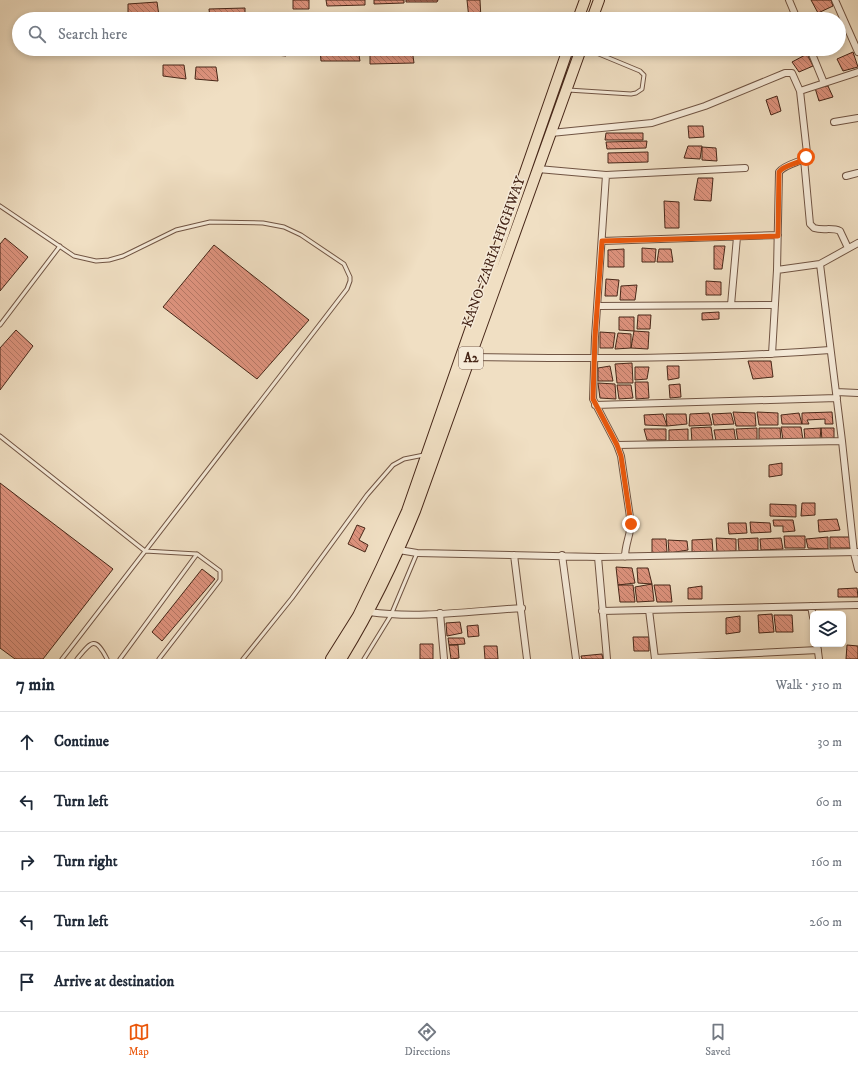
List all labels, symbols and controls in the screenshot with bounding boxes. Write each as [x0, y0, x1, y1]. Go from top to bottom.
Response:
search box [12, 12, 846, 56]
icon: search [26, 23, 48, 45]
text: Search here [58, 25, 127, 44]
route start [797, 148, 815, 166]
street label: KANO-ZARIA HIGHWAY [458, 174, 530, 330]
road number: A2 [459, 347, 483, 369]
route end [622, 515, 640, 533]
map controls [810, 611, 846, 647]
button: layers [810, 611, 846, 647]
text: 7 min [16, 674, 55, 696]
text: Walk · 510 m [776, 677, 842, 693]
icon: ahead [16, 731, 38, 753]
text: Continue [54, 732, 109, 751]
text: 30 m [818, 734, 842, 750]
icon: left [16, 791, 38, 813]
text: Turn left [54, 792, 108, 811]
text: 60 m [816, 794, 842, 810]
icon: right [16, 851, 38, 873]
text: Turn right [54, 852, 117, 871]
text: 160 m [811, 854, 842, 870]
icon: left [16, 911, 38, 933]
text: Turn left [54, 912, 108, 931]
text: 260 m [809, 914, 842, 930]
icon: arrive [16, 971, 38, 993]
text: Arrive at destination [54, 972, 174, 991]
tab: Map [128, 1021, 150, 1059]
tab: Directions [405, 1021, 450, 1059]
tab: Saved [705, 1021, 730, 1059]

